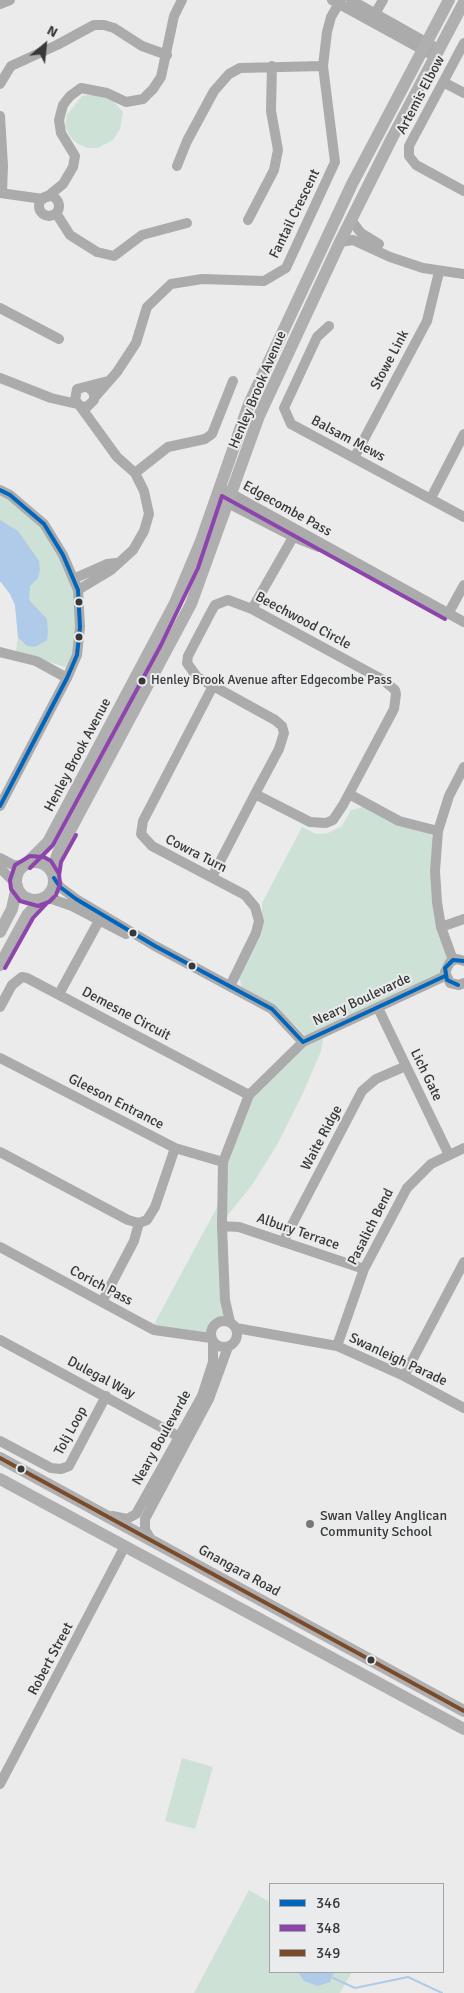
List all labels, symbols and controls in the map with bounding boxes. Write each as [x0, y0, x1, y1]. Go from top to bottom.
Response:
north arrow [20, 20, 70, 70]
text: N [44, 22, 61, 41]
street label: Artemis Elbow [393, 53, 449, 137]
street label: Fantail Crescent [266, 167, 324, 261]
street label: Stowe Link [367, 327, 413, 393]
street label: Henley Brook Avenue [226, 329, 290, 451]
street label: Balsam Mews [308, 412, 388, 466]
street label: Edgecombe Pass [240, 478, 334, 540]
street label: Beechwood Circle [252, 589, 354, 653]
unlabelled marker [74, 597, 84, 607]
unlabelled marker [74, 632, 84, 642]
place label: Henley Brook Avenue after Edgecombe Pass [151, 673, 392, 689]
marker: Henley Brook Avenue after Edgecombe Pass [137, 676, 147, 686]
street label: Henley Brook Avenue [41, 695, 115, 815]
street label: Cowra Turn [162, 831, 230, 877]
unlabelled marker [128, 928, 138, 938]
unlabelled marker [187, 961, 197, 971]
street label: Neary Boulevarde [310, 970, 414, 1030]
street label: Demesne Circuit [79, 984, 173, 1044]
street label: Lich Gate [406, 1046, 446, 1104]
street label: Gleeson Entrance [65, 1071, 167, 1133]
street label: Waite Ridge [298, 1103, 346, 1173]
street label: Pasalich Bend [345, 1186, 397, 1268]
street label: Albury Terrace [255, 1210, 341, 1254]
street label: Corich Pass [67, 1262, 135, 1310]
street label: Swanleigh Parade [346, 1330, 450, 1390]
street label: Dulegal Way [64, 1353, 138, 1403]
street label: Neary Boulevarde [129, 1388, 195, 1488]
street label: Tolj Loop [51, 1404, 91, 1458]
unlabelled marker [16, 1464, 26, 1474]
place label: Swan Valley Anglican Community School [320, 1508, 447, 1540]
marker: Swan Valley Anglican Community School [304, 1518, 316, 1530]
street label: Gnangara Road [195, 1542, 283, 1600]
street label: Robert Street [25, 1620, 77, 1698]
unlabelled marker [366, 1655, 376, 1665]
legend [269, 1883, 444, 1973]
text: 346 [316, 1894, 340, 1912]
text: 348 [316, 1919, 340, 1937]
text: 349 [316, 1944, 340, 1962]

